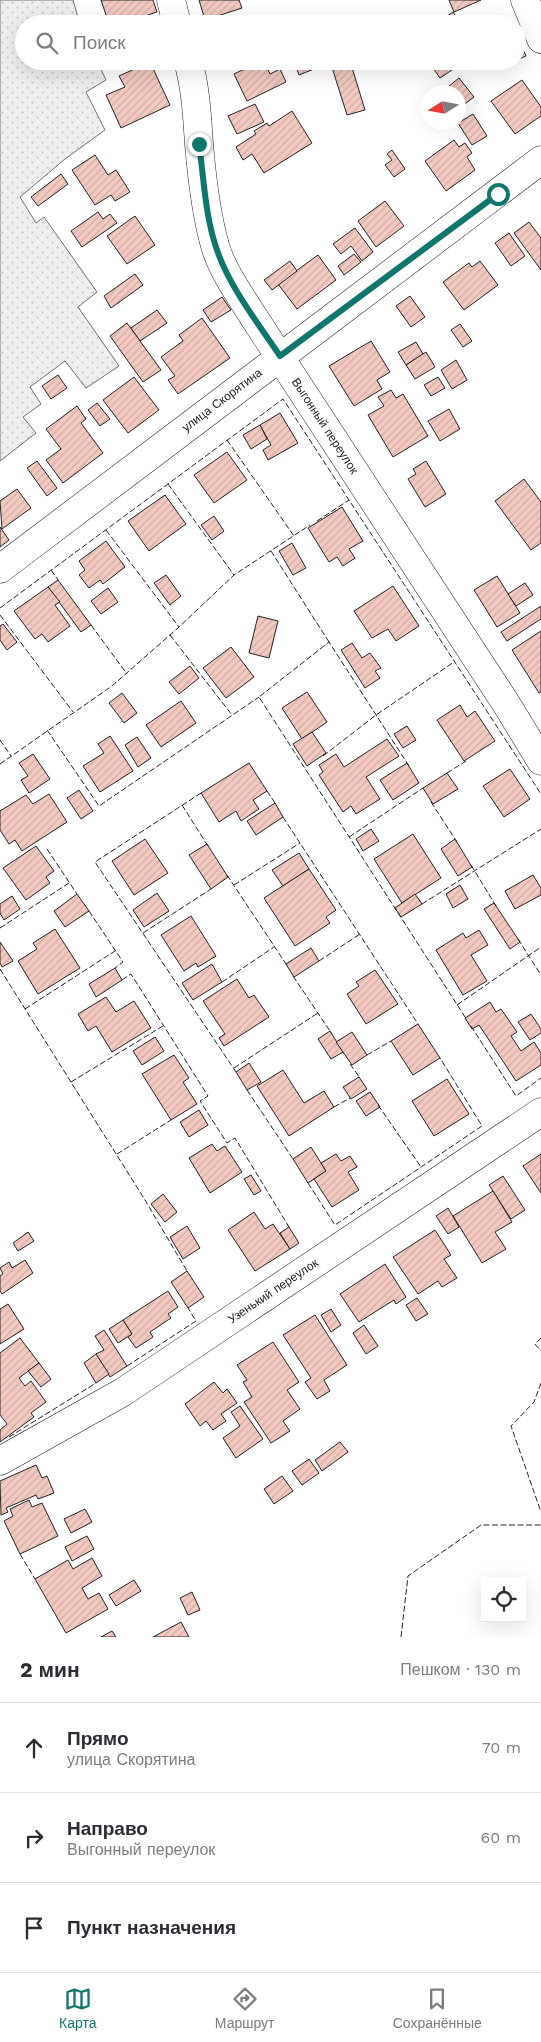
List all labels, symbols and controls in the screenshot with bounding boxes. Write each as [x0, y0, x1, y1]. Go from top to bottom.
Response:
search box [15, 15, 526, 70]
icon: search [33, 29, 61, 57]
text: Поиск [73, 31, 126, 54]
north arrow [421, 85, 466, 130]
route end [188, 133, 211, 156]
route start [487, 183, 510, 206]
street label: улица Скорятина [179, 365, 265, 435]
street label: Выгонный переулок [289, 376, 362, 477]
street label: Узенький переулок [225, 1255, 321, 1326]
map controls [481, 1577, 526, 1622]
button: locate [481, 1577, 526, 1622]
text: 2 мин [20, 1657, 80, 1682]
text: Пешком · 130 m [400, 1660, 521, 1679]
text: Прямо [67, 1727, 129, 1750]
icon: ahead [20, 1734, 48, 1762]
text: 70 m [482, 1738, 521, 1757]
text: улица Скорятина [67, 1750, 195, 1769]
text: Направо [67, 1817, 148, 1840]
icon: right [20, 1824, 48, 1852]
text: 60 m [481, 1828, 521, 1847]
text: Выгонный переулок [67, 1840, 215, 1859]
icon: arrive [20, 1914, 48, 1942]
text: Пункт назначения [67, 1916, 236, 1939]
tab: Карта [59, 1985, 97, 2031]
tab: Маршрут [215, 1985, 274, 2031]
tab: Сохранённые [393, 1985, 482, 2031]

